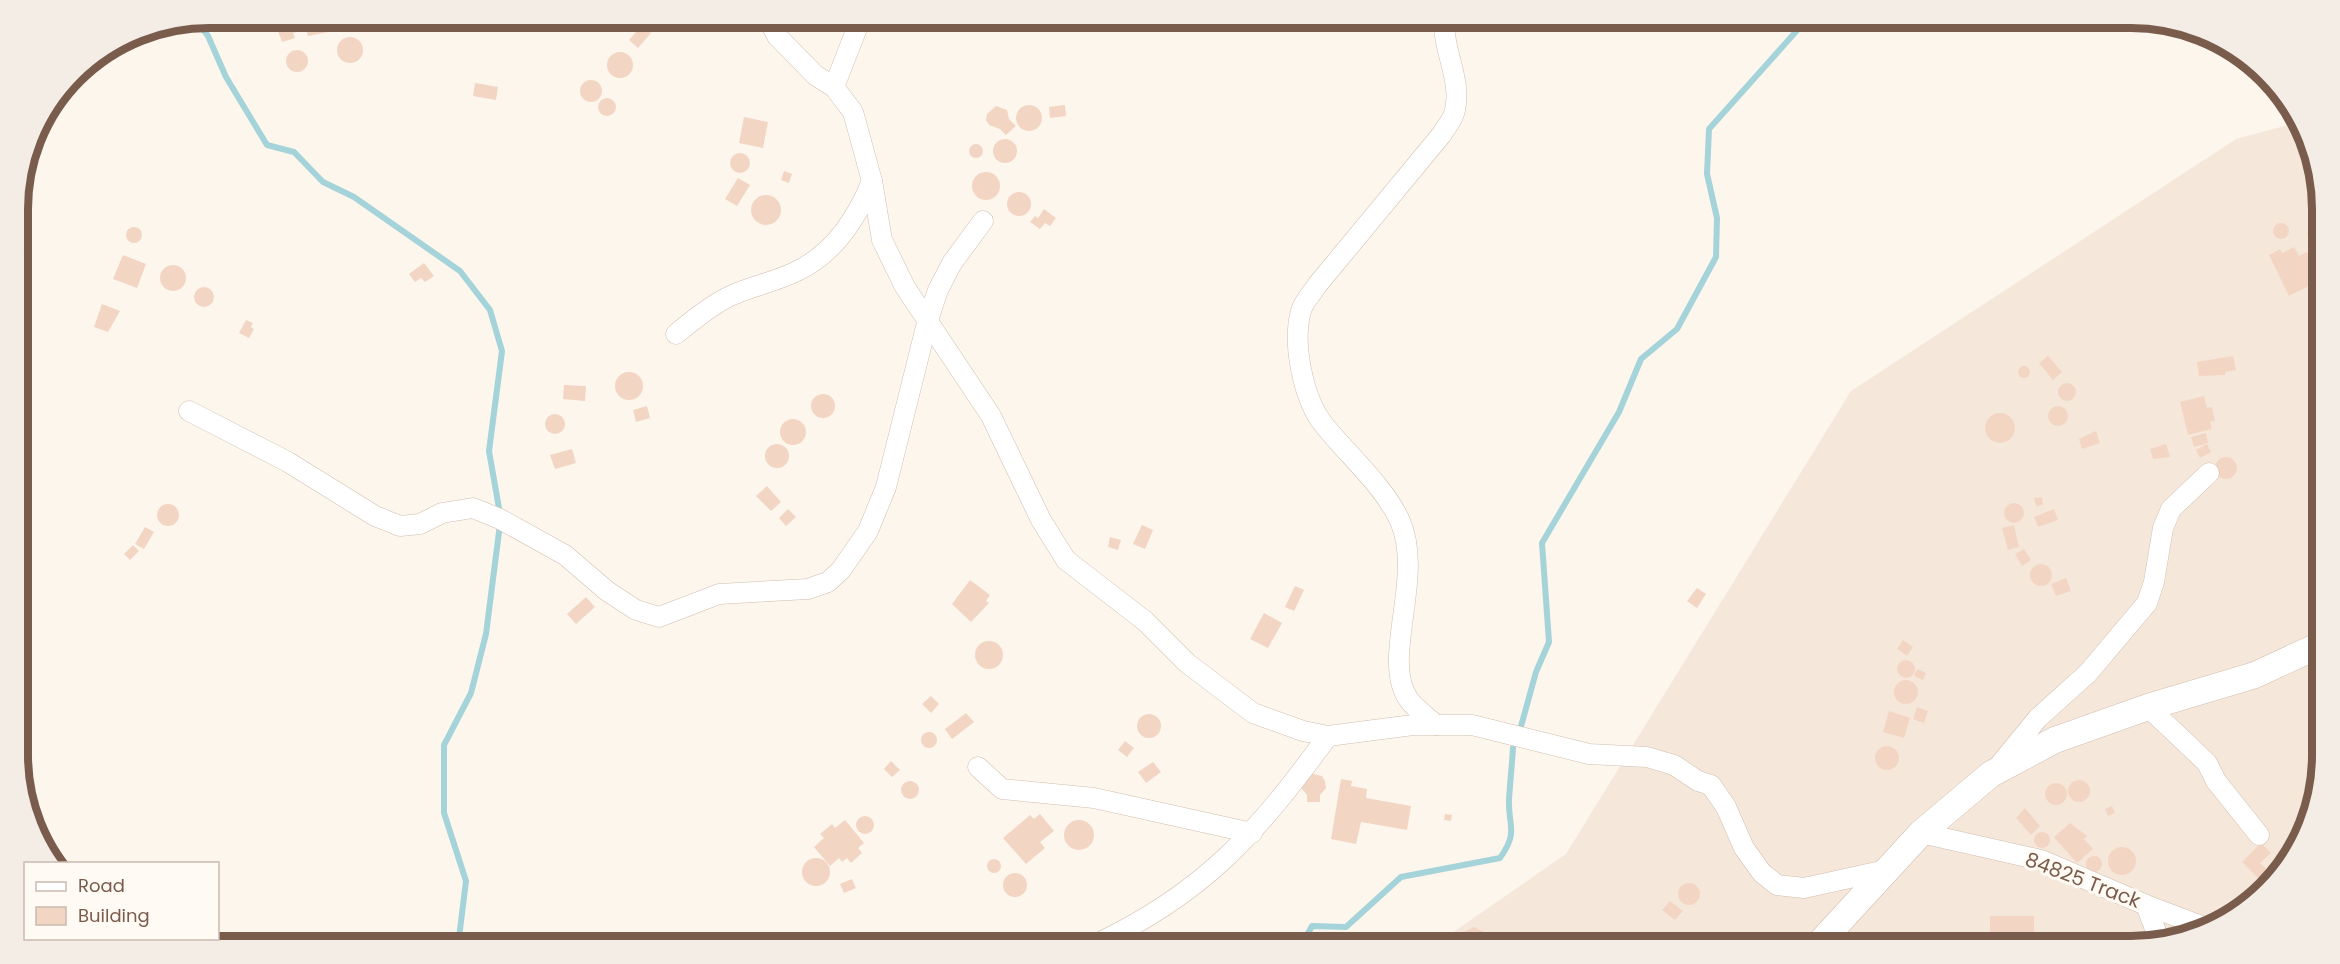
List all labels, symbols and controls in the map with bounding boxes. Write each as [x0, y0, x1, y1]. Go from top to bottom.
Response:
street label: 84825 Track [2021, 845, 2145, 915]
legend [24, 862, 219, 940]
text: Road [78, 873, 125, 898]
text: Building [78, 903, 150, 928]

